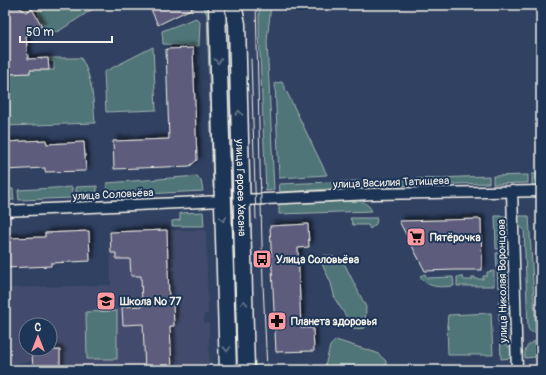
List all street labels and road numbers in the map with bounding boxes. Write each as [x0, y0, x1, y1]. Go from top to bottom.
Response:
street label: улица Героев Хасана [233, 138, 249, 236]
street label: улица Василия Татищева [332, 174, 449, 191]
street label: улица Соловьёва [71, 186, 154, 203]
street label: улица Николая Воронцова [495, 219, 510, 344]

